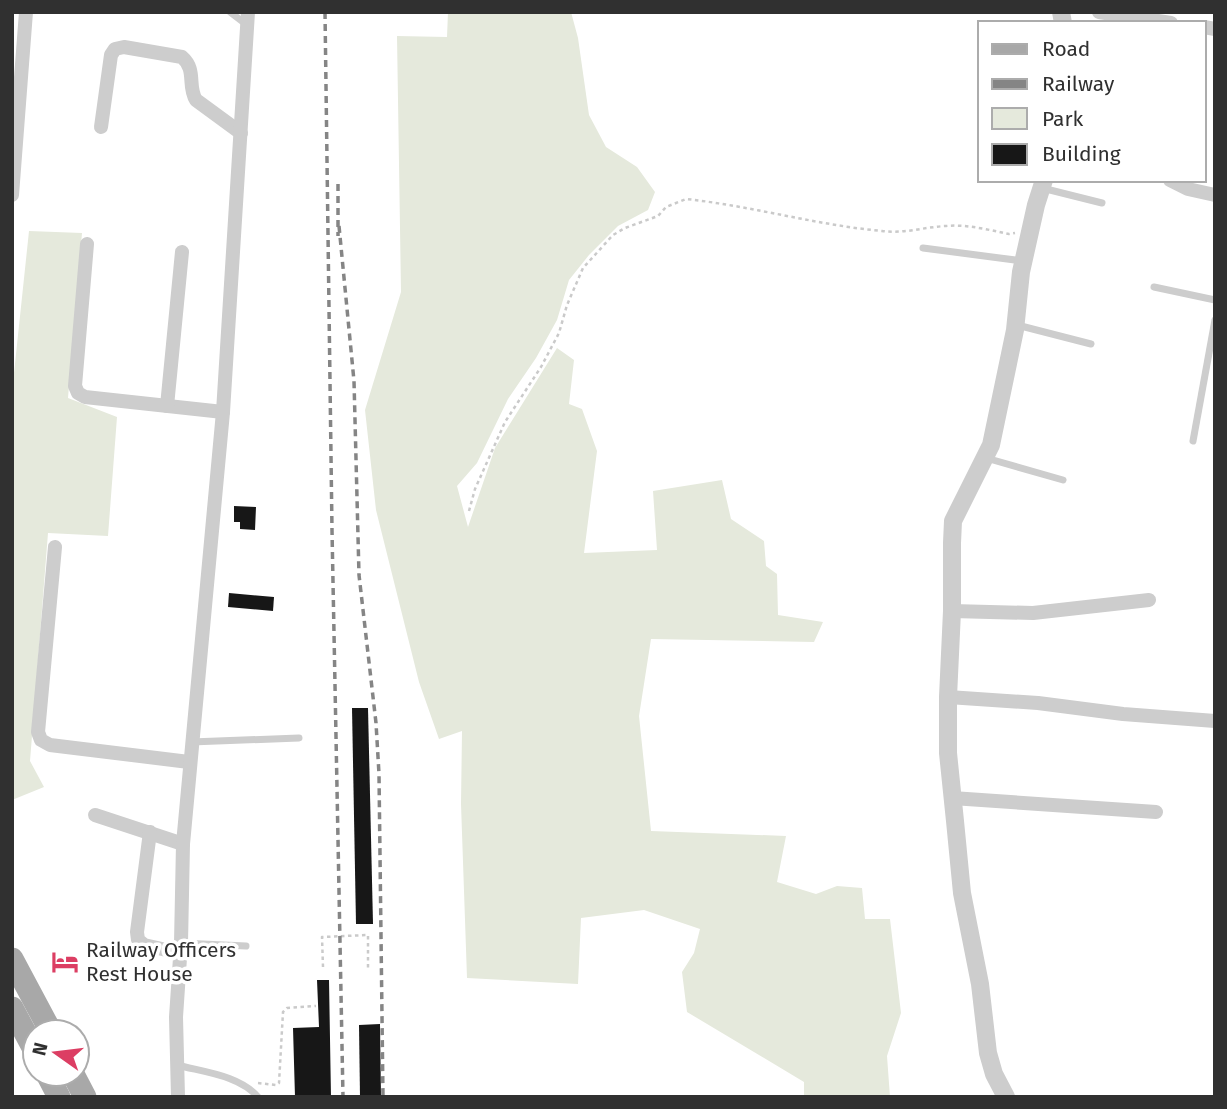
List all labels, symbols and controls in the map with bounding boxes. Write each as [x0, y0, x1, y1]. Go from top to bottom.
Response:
legend [978, 21, 1206, 182]
text: Road [1042, 36, 1090, 62]
text: Railway [1042, 71, 1115, 97]
text: Park [1042, 106, 1084, 132]
text: Building [1042, 141, 1121, 167]
place label: Railway Officers Rest House [86, 937, 236, 987]
hotel icon: Railway Officers Rest House [50, 947, 80, 977]
north arrow [21, 1018, 91, 1088]
text: N [27, 1040, 53, 1058]

